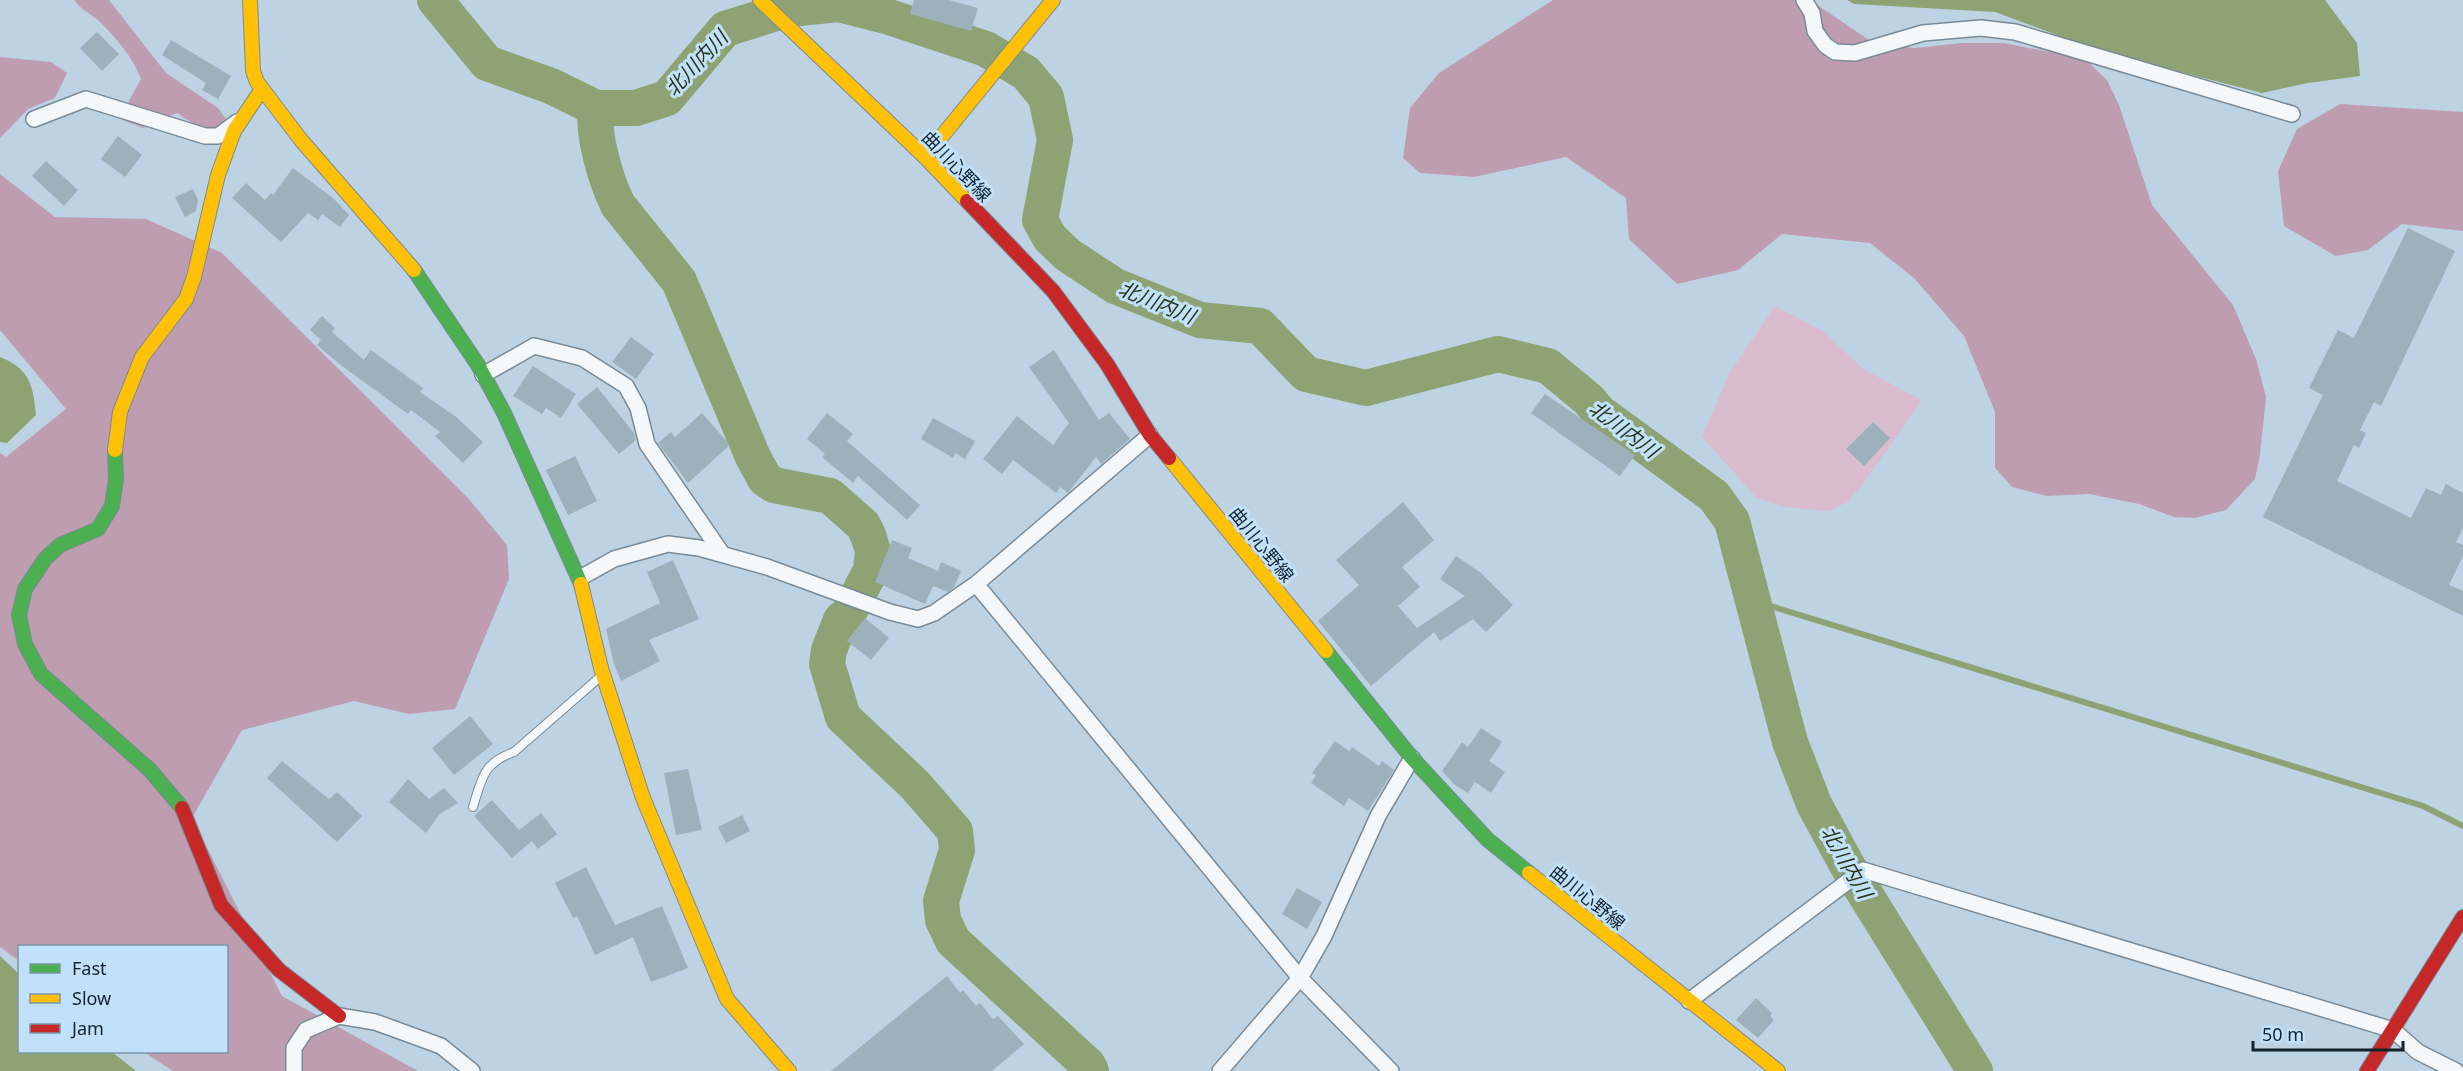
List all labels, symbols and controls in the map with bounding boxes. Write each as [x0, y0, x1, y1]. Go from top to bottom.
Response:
water label: 北川内川 [659, 23, 735, 101]
street label: 曲川心野線 [917, 125, 997, 207]
water label: 北川内川 [1115, 274, 1201, 330]
water label: 北川内川 [1584, 394, 1666, 465]
street label: 曲川心野線 [1224, 501, 1300, 587]
water label: 北川内川 [1815, 821, 1880, 905]
street label: 曲川心野線 [1545, 859, 1631, 935]
legend [18, 945, 228, 1053]
text: Fast [72, 956, 107, 980]
text: Slow [72, 986, 111, 1010]
scale bar [2253, 1014, 2403, 1052]
text: Jam [70, 1016, 104, 1040]
text: 50 m [2262, 1022, 2304, 1046]

